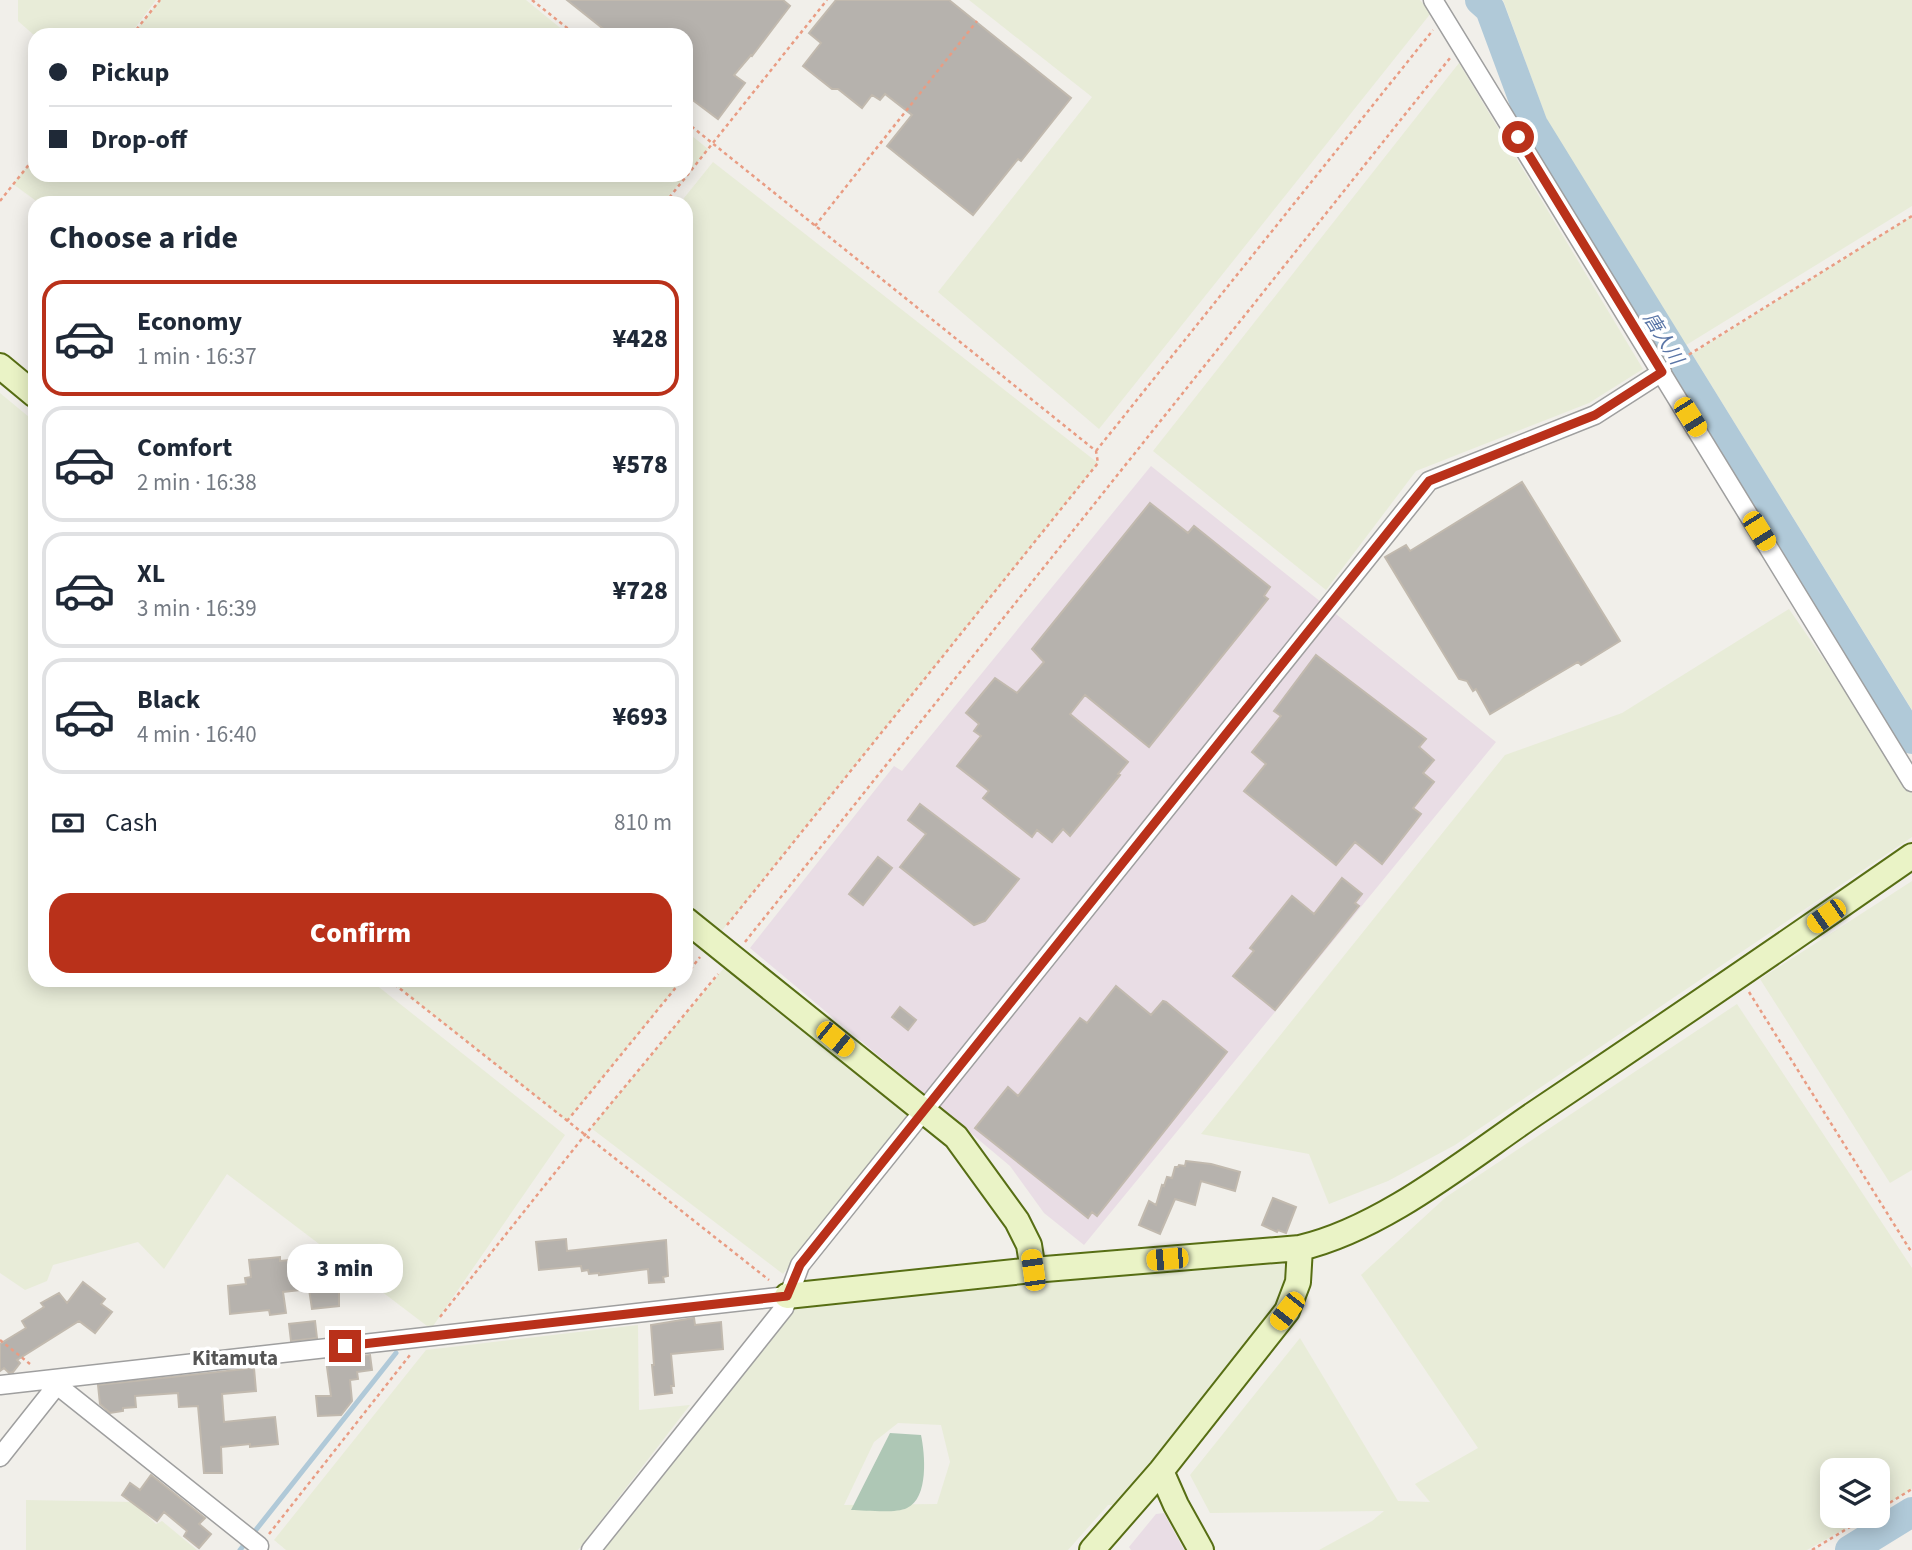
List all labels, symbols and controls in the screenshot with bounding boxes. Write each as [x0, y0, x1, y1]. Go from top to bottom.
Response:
text: Pickup [91, 54, 169, 91]
text: Drop-off [91, 121, 187, 158]
route start [1502, 121, 1534, 153]
text: Choose a ride [49, 215, 238, 261]
text: Economy [137, 303, 242, 340]
icon: car [53, 307, 116, 370]
water label: 唐人川 [1636, 307, 1690, 372]
text: ¥428 [612, 320, 668, 357]
text: 1 min · 16:37 [137, 340, 257, 373]
car [1670, 394, 1711, 440]
text: Comfort [137, 429, 232, 466]
icon: car [53, 433, 116, 496]
text: ¥578 [612, 446, 668, 483]
text: 2 min · 16:38 [137, 466, 257, 499]
car [1739, 508, 1780, 554]
text: XL [137, 555, 165, 592]
icon: car [53, 559, 116, 622]
text: ¥728 [612, 572, 668, 609]
text: 3 min · 16:39 [137, 592, 257, 625]
text: Black [137, 681, 200, 718]
icon: car [53, 685, 116, 748]
text: ¥693 [612, 698, 668, 735]
text: 4 min · 16:40 [137, 718, 257, 751]
icon: cash [49, 804, 87, 842]
text: Cash [105, 804, 158, 841]
text: 810 m [614, 806, 672, 839]
button: Confirm [49, 893, 672, 973]
car [1803, 895, 1850, 937]
car [813, 1018, 858, 1060]
callout: 3 min [287, 1244, 403, 1294]
car [1146, 1247, 1189, 1271]
car [1020, 1248, 1047, 1292]
text: 3 min [317, 1252, 373, 1285]
car [1266, 1288, 1309, 1334]
route end [329, 1330, 361, 1362]
district label: Kitamuta [192, 1343, 278, 1373]
map controls [1820, 1458, 1890, 1528]
button: layers [1820, 1458, 1890, 1528]

